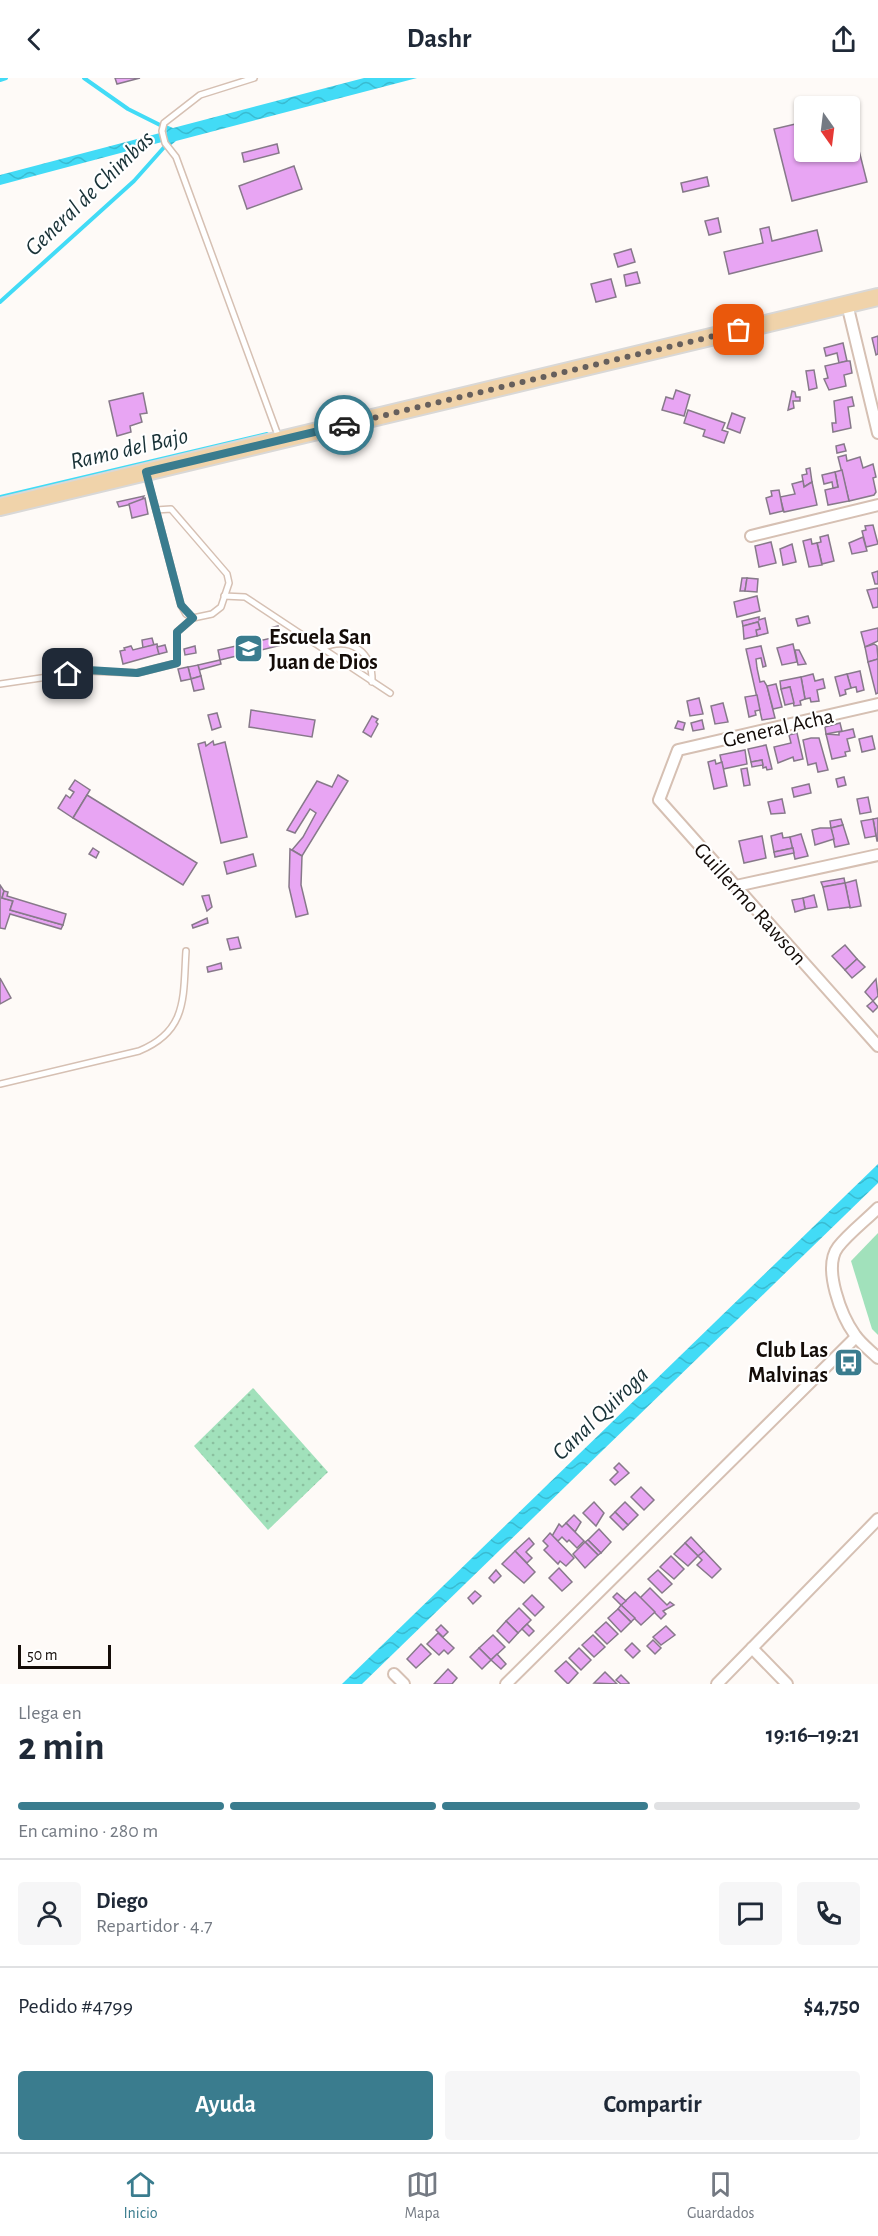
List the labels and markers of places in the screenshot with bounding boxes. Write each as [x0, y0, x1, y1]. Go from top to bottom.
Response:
pin [713, 304, 764, 355]
place label: Escuela San Juan de Dios [269, 626, 378, 673]
school or university icon: Escuela San Juan de Dios [232, 633, 264, 665]
pin [42, 648, 93, 699]
place label: Club Las Malvinas [748, 1339, 828, 1386]
bus stop icon: Club Las Malvinas [833, 1346, 865, 1378]

